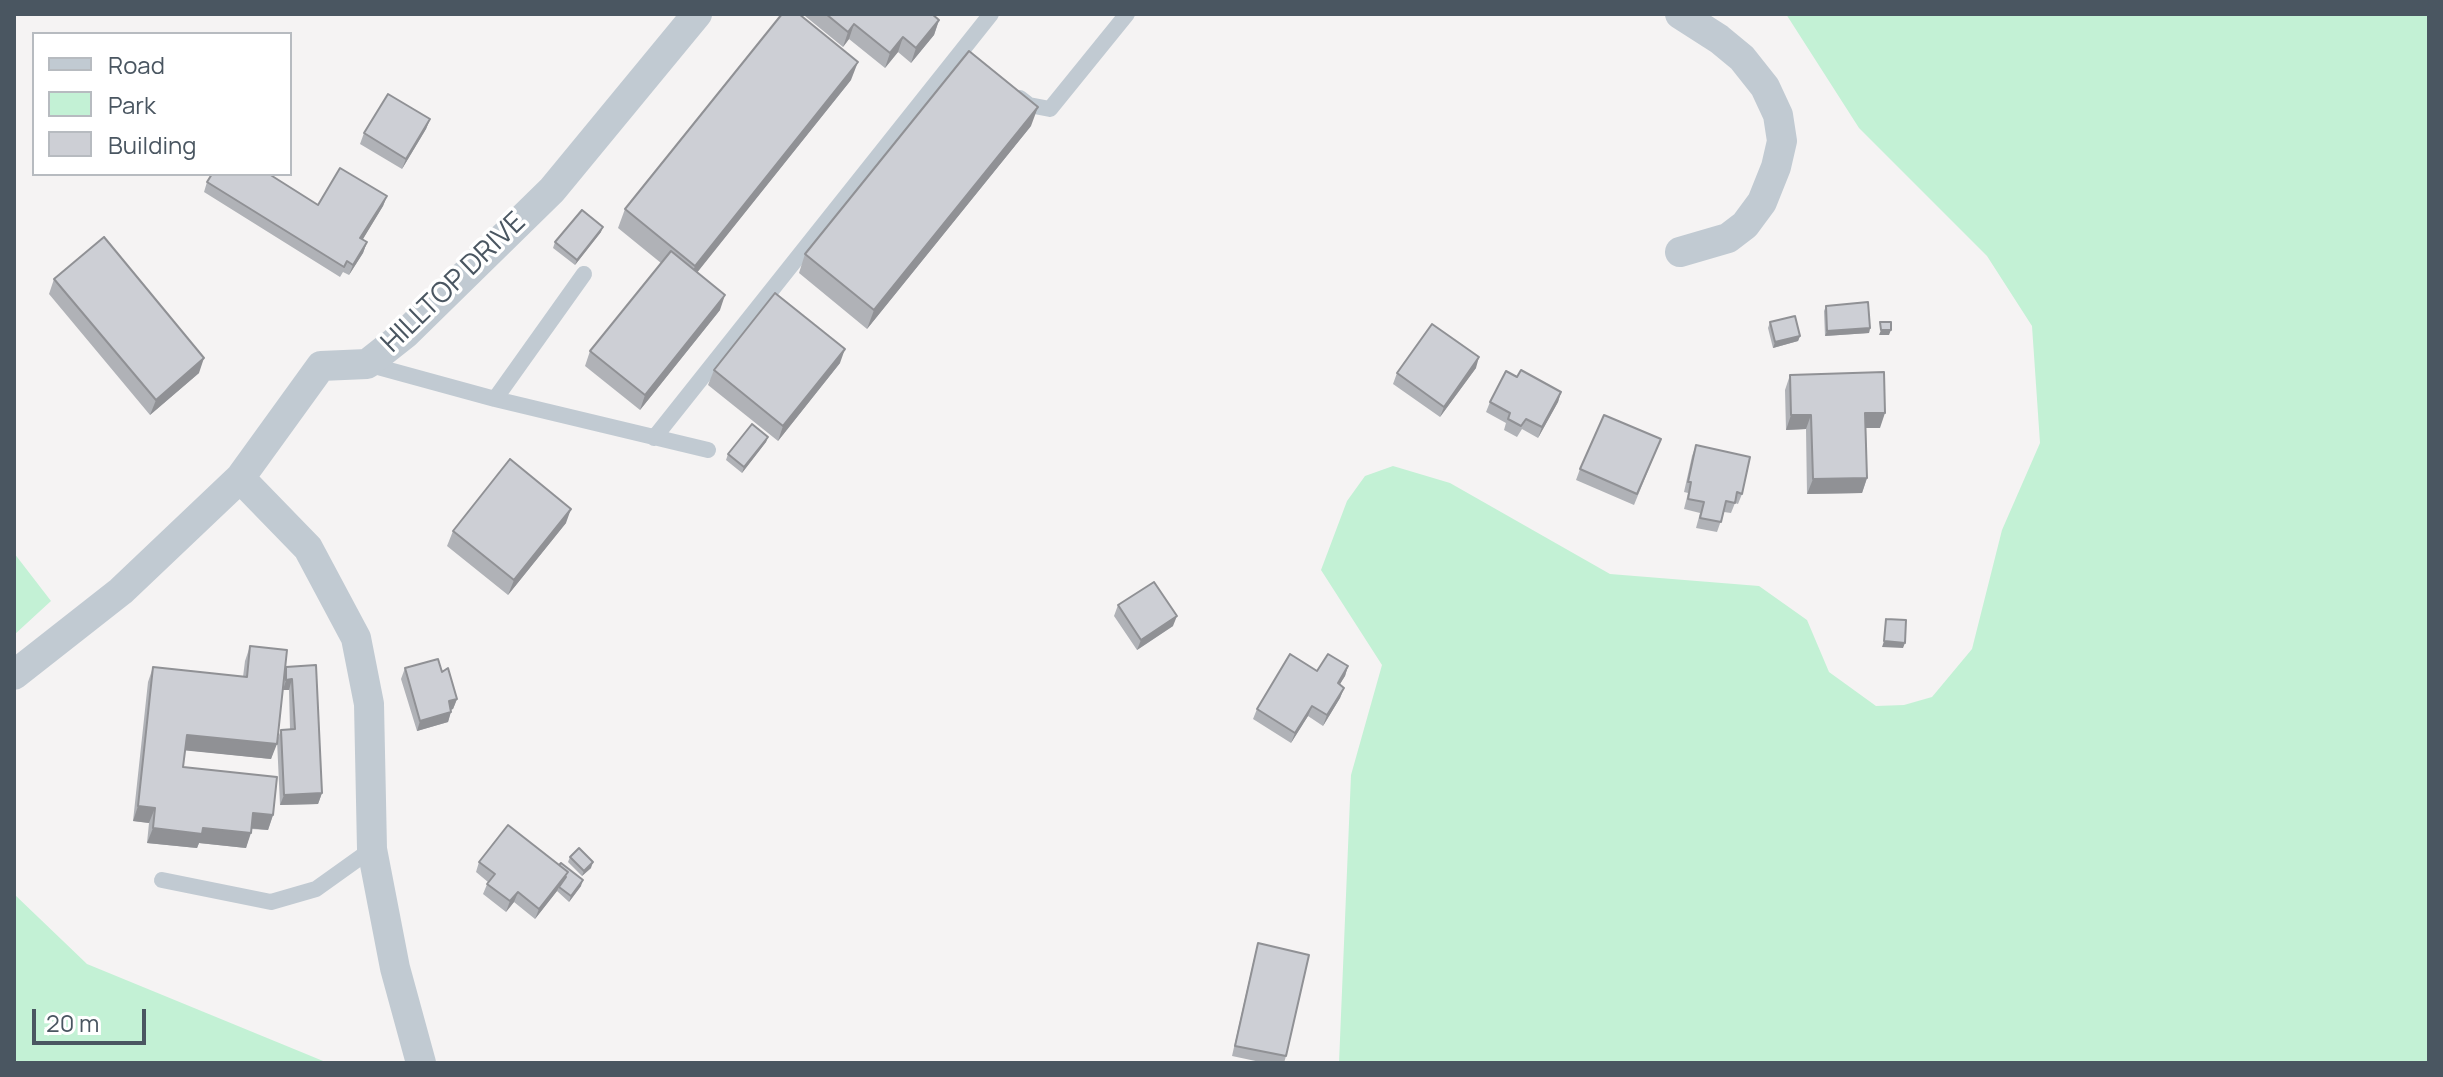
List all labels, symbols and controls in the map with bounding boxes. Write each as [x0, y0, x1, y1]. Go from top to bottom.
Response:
legend [32, 32, 292, 176]
text: Road [108, 48, 165, 81]
text: Park [108, 88, 156, 121]
text: Building [108, 128, 196, 161]
street label: HILLTOP DRIVE [375, 206, 533, 360]
scale bar [36, 993, 150, 1043]
text: 20 m [46, 1006, 99, 1039]

